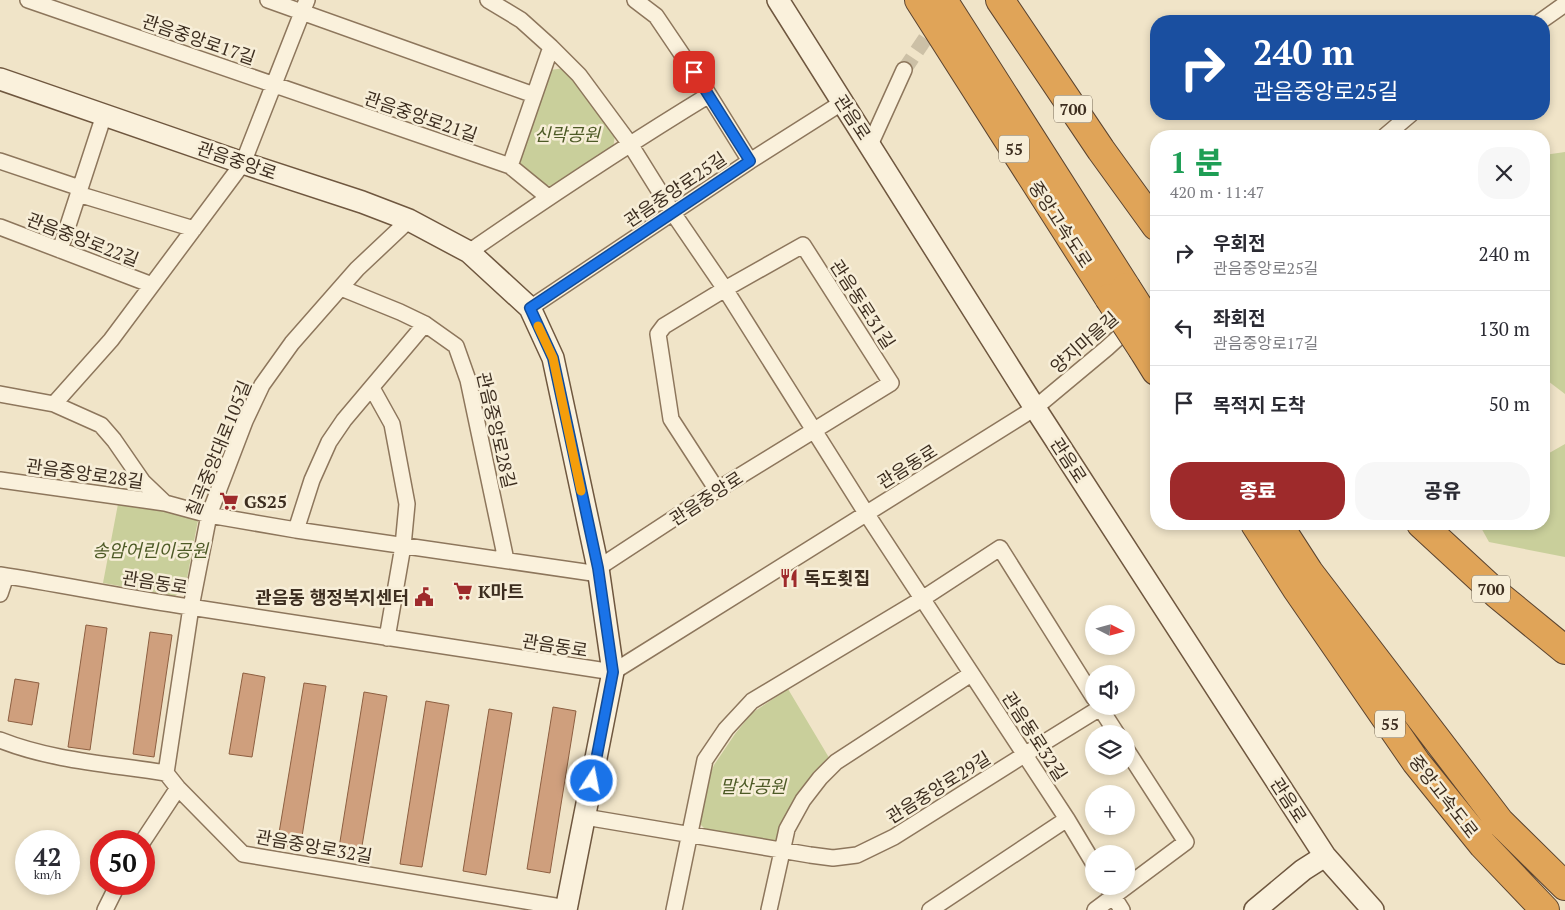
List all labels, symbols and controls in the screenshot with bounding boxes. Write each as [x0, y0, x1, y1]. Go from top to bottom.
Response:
street label: 관음중앙로17길 [139, 8, 259, 70]
text: 240 m [1253, 29, 1354, 75]
icon: right [1170, 35, 1235, 100]
pin [673, 51, 715, 93]
icon: arrive [680, 58, 708, 86]
text: 관음중앙로25길 [1253, 76, 1398, 105]
street label: 관음중앙로21길 [361, 85, 481, 147]
street label: 관음로 [829, 90, 877, 144]
road number: 700 [1054, 96, 1092, 122]
park label: 신락공원 [534, 122, 602, 146]
street label: 관음중앙로 [194, 135, 280, 185]
road number: 55 [999, 136, 1029, 162]
text: 1 분 [1170, 142, 1223, 182]
street label: 관음중앙로25길 [619, 146, 731, 232]
button: close [1478, 147, 1530, 199]
street label: 중앙고속도로 [1024, 176, 1098, 272]
text: 420 m · 11:47 [1170, 181, 1264, 203]
street label: 관음중앙로22길 [23, 207, 143, 271]
text: 우회전 [1213, 230, 1265, 255]
icon: right [1170, 239, 1198, 267]
text: 240 m [1479, 241, 1530, 266]
street label: 관음동로31길 [825, 255, 901, 353]
text: 관음중앙로25길 [1213, 257, 1318, 279]
text: 좌회전 [1213, 305, 1265, 330]
street label: 양지마을길 [1045, 306, 1123, 378]
icon: left [1170, 314, 1198, 342]
text: 130 m [1479, 316, 1530, 341]
text: 관음중앙로17길 [1213, 332, 1318, 354]
street label: 관음중앙로28길 [472, 370, 522, 490]
street label: 칠곡중앙대로105길 [180, 376, 256, 520]
icon: arrive [1170, 389, 1198, 417]
text: 50 m [1489, 391, 1530, 416]
text: 목적지 도착 [1213, 392, 1306, 417]
street label: 관음로 [1045, 433, 1093, 487]
street label: 관음동로 [873, 438, 941, 494]
street label: 관음중앙로28길 [25, 453, 145, 493]
button: 종료 [1170, 462, 1345, 520]
button: 공유 [1355, 462, 1530, 520]
street label: 관음중앙로 [665, 465, 747, 531]
place label: GS25 [244, 489, 287, 513]
supermarket icon: GS25 [218, 490, 240, 512]
park label: 송암어린이공원 [92, 538, 209, 562]
street label: 관음동로 [120, 565, 190, 599]
place label: 독도횟집 [804, 566, 870, 590]
restaurant icon: 독도횟집 [778, 567, 800, 589]
road number: 700 [1472, 576, 1510, 602]
place label: K마트 [478, 579, 524, 603]
supermarket icon: K마트 [452, 580, 474, 602]
place label: 관음동 행정복지센터 [255, 585, 409, 609]
public building icon: 관음동 행정복지센터 [413, 586, 435, 608]
north arrow [1085, 605, 1135, 655]
map controls [1085, 605, 1135, 895]
street label: 관음동로 [520, 628, 590, 662]
button: sound [1085, 665, 1135, 715]
street label: 관음동로32길 [997, 687, 1073, 785]
road number: 55 [1375, 711, 1405, 738]
button: layers [1085, 725, 1135, 775]
street label: 관음중앙로29길 [881, 745, 995, 829]
street label: 중앙고속도로 [1404, 749, 1484, 843]
position arrow [565, 754, 617, 806]
street label: 관음로 [1265, 773, 1313, 827]
park label: 말산공원 [720, 774, 788, 798]
button: + [1085, 785, 1135, 835]
street label: 관음중앙로32길 [254, 824, 374, 868]
speed limit sign: 50 [90, 830, 155, 895]
text: 42 [33, 840, 62, 873]
button: − [1085, 845, 1135, 895]
text: km/h [34, 867, 61, 882]

